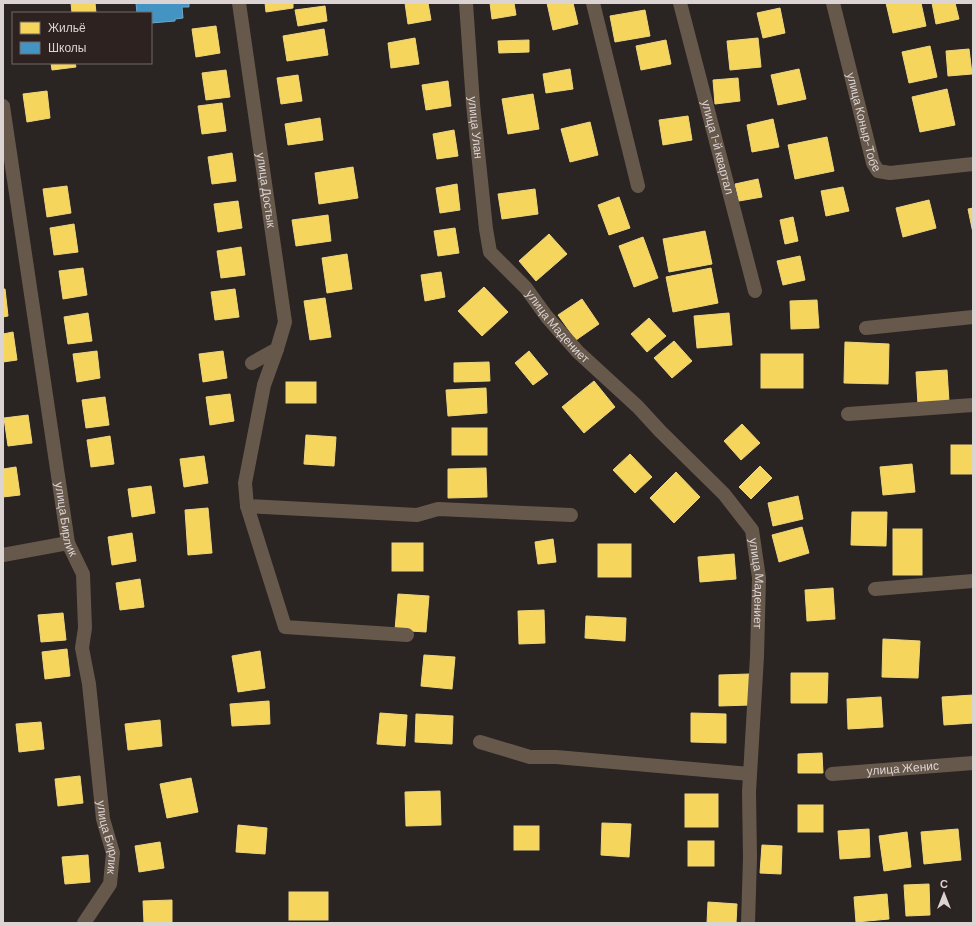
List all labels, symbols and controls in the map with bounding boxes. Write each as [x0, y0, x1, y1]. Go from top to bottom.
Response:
legend [12, 12, 152, 64]
text: Жильё [48, 20, 86, 34]
text: Школы [48, 40, 86, 54]
street label: улица Коныр-Тобе [844, 71, 885, 174]
street label: улица Улан [465, 96, 487, 159]
street label: улица 1-й квартал [699, 98, 738, 196]
street label: улица Достык [254, 151, 279, 229]
street label: улица Мадениет [523, 287, 593, 365]
street label: улица Бирлик [52, 481, 82, 559]
street label: улица Мадениет [746, 537, 767, 630]
street label: улица Женис [866, 758, 939, 778]
street label: улица Бирлик [94, 800, 122, 876]
north arrow [924, 874, 964, 914]
text: С [940, 877, 948, 890]

